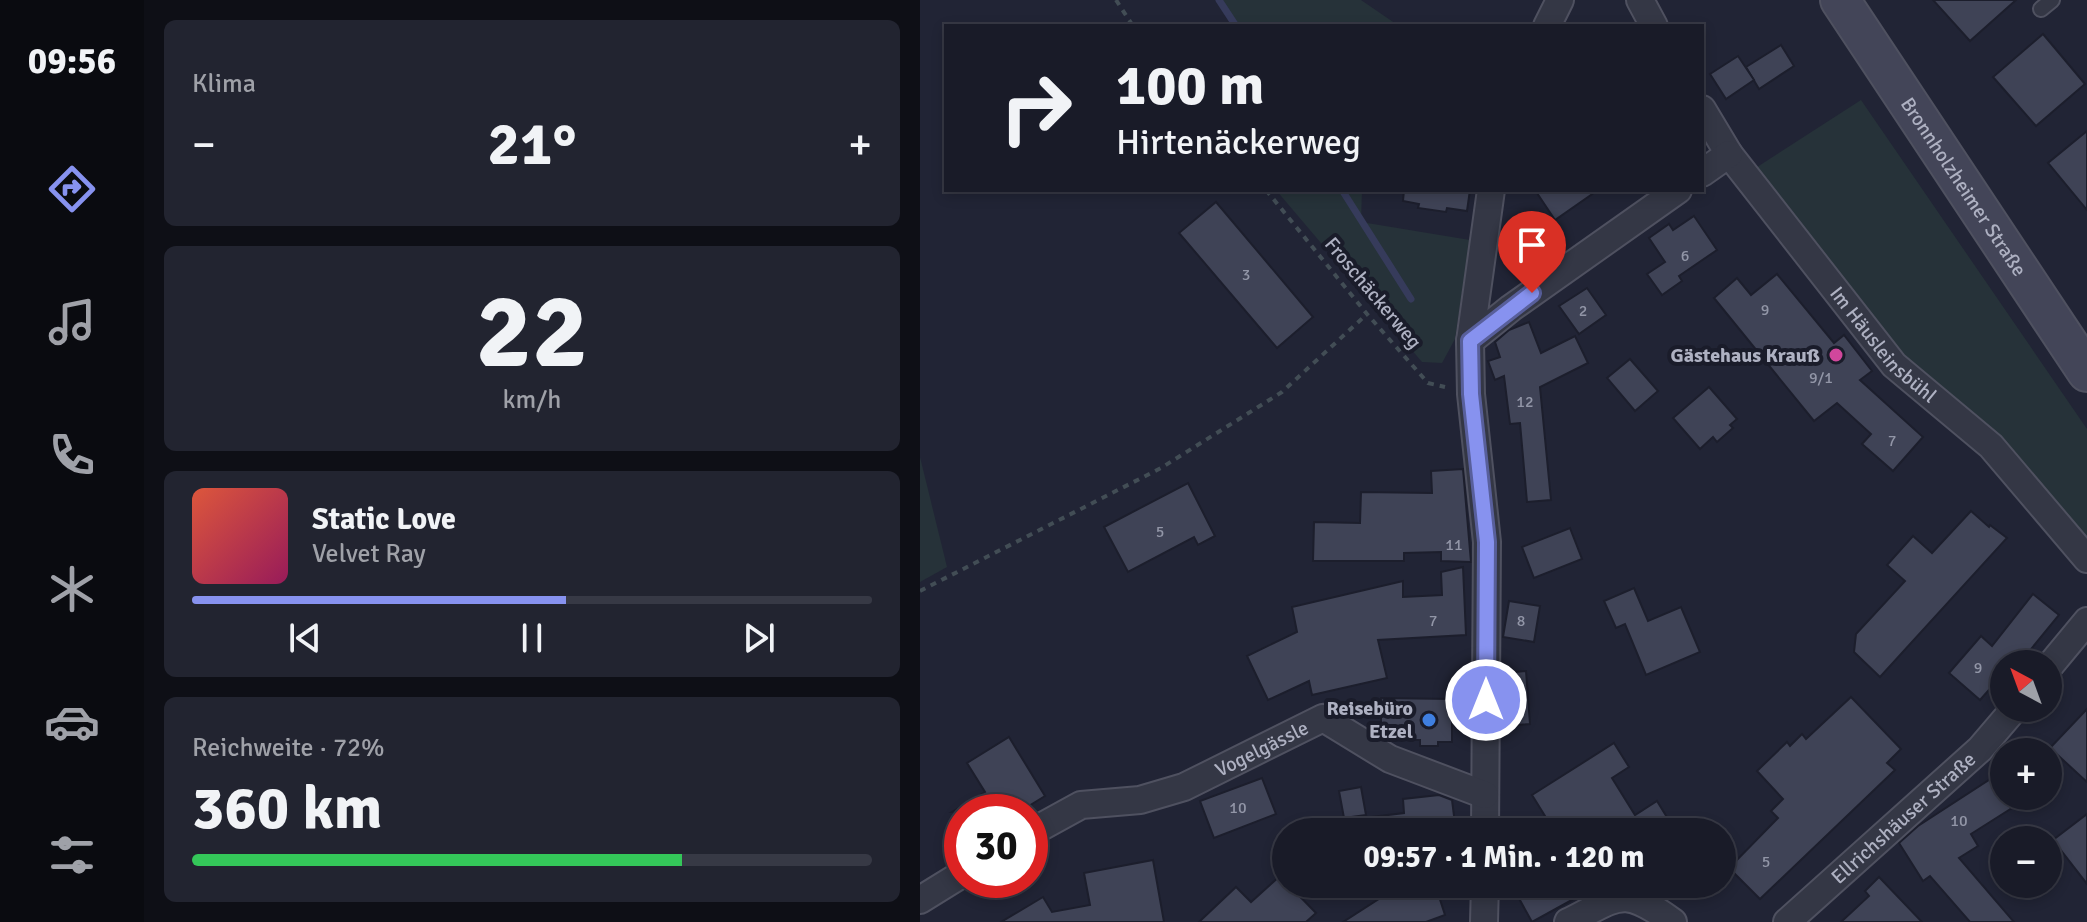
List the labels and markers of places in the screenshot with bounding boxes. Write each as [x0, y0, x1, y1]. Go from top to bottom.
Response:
pin [1498, 211, 1566, 293]
place label: Gästehaus Krauß [1671, 343, 1820, 368]
marker: Gästehaus Krauß [1827, 346, 1845, 364]
place label: Reisebüro Etzel [1327, 696, 1413, 744]
marker: Reisebüro Etzel [1420, 711, 1438, 729]

